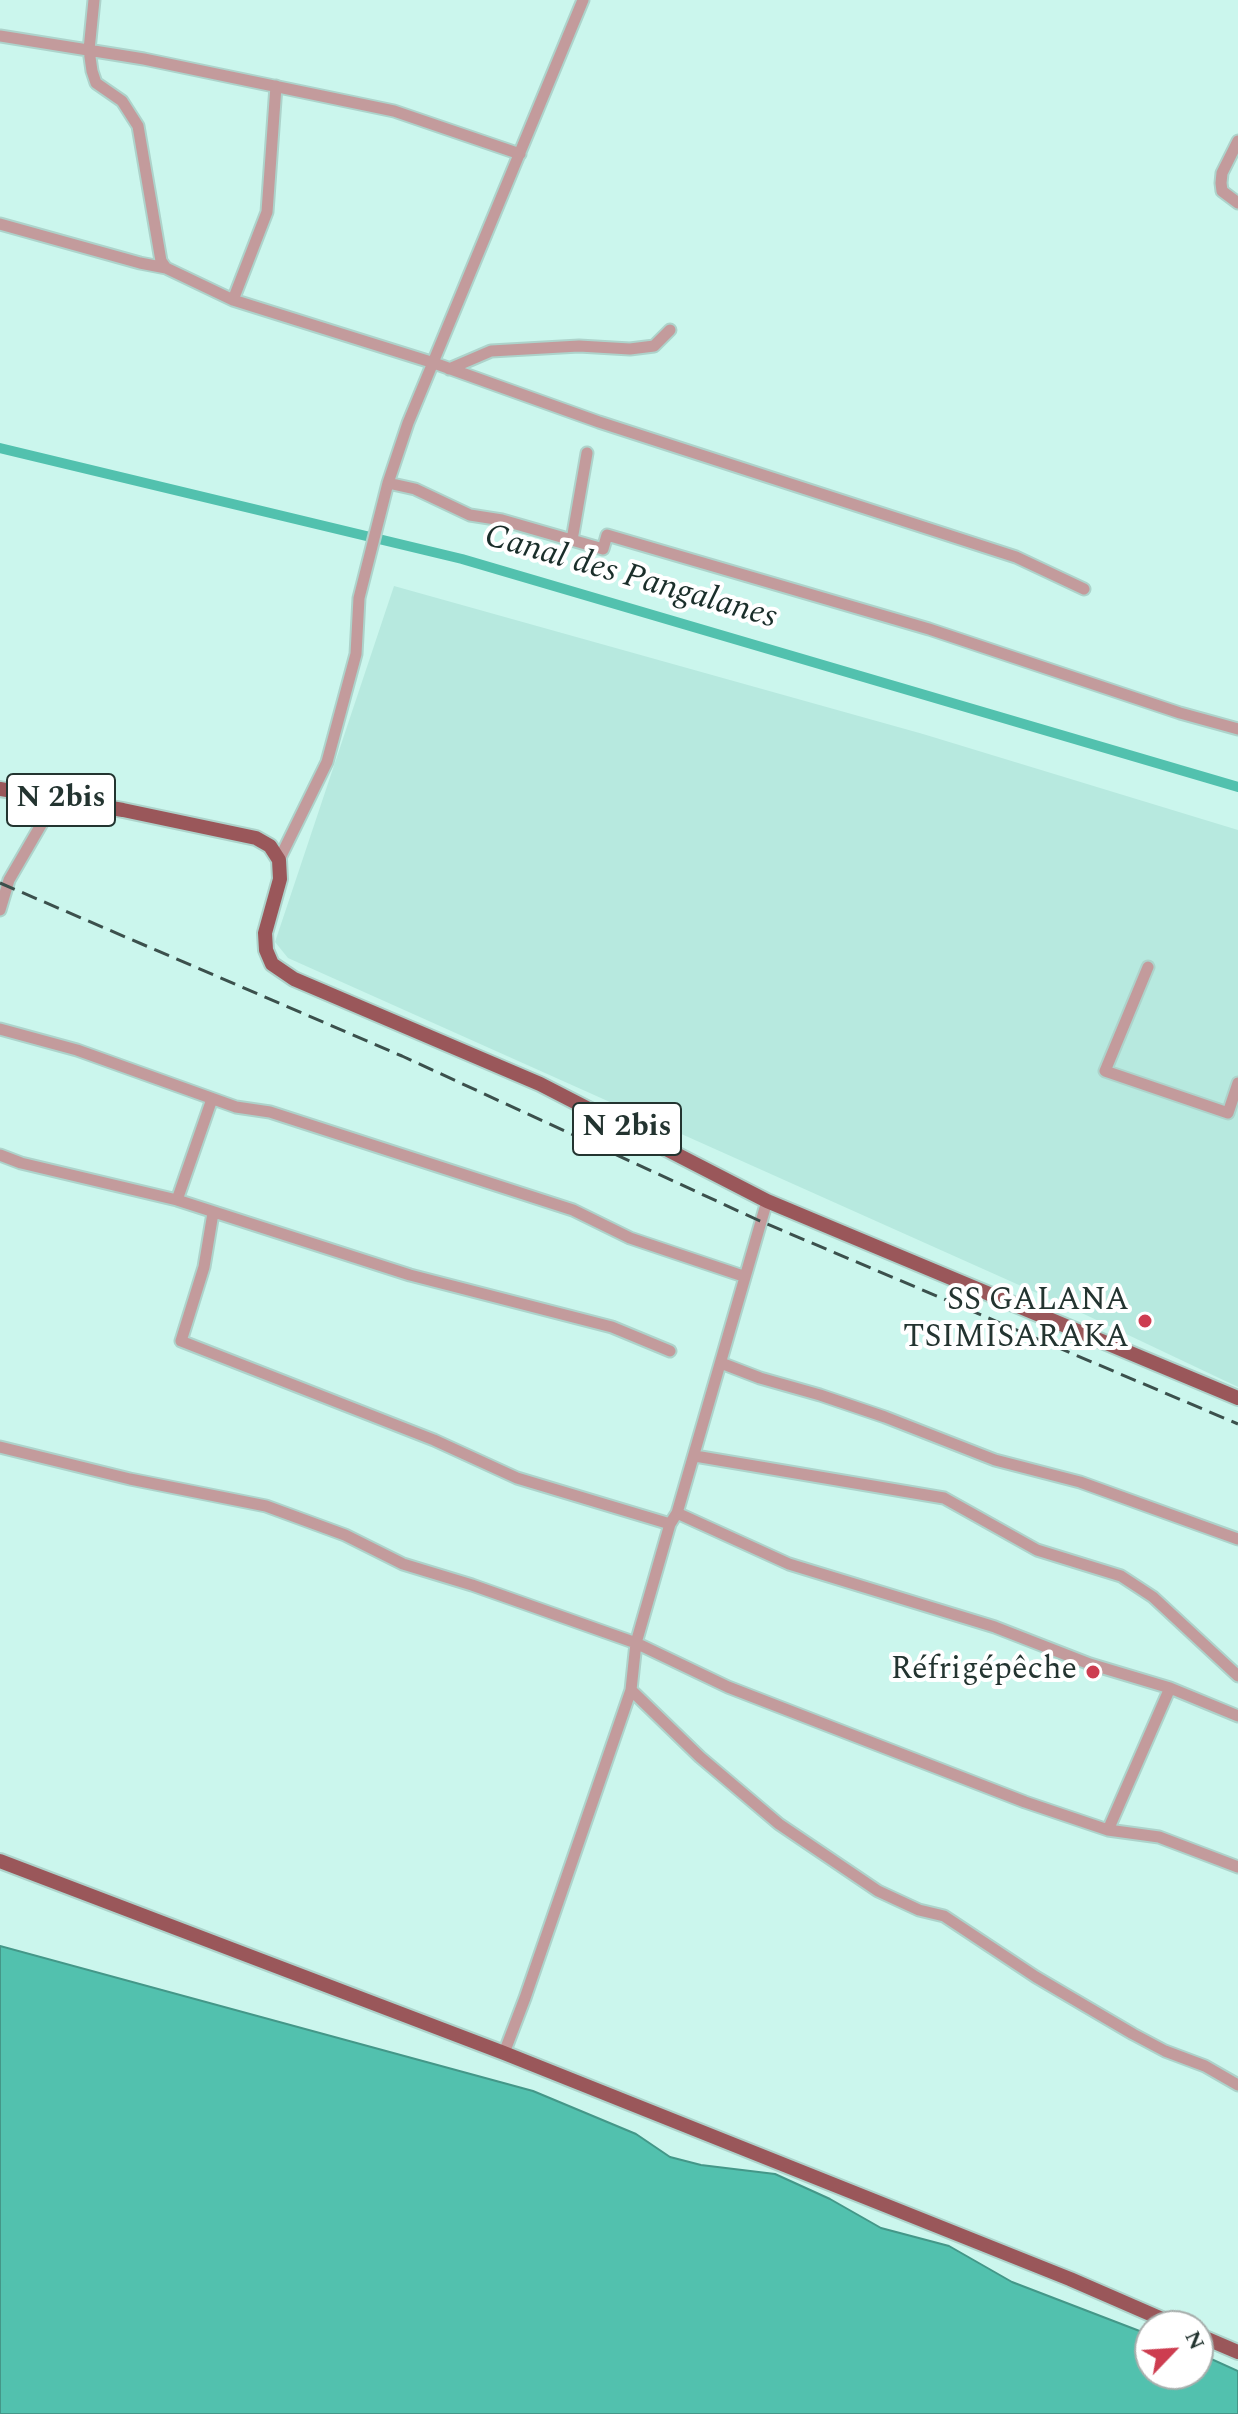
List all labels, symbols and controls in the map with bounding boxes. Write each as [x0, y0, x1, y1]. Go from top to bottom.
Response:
water label: Canal des Pangalanes [479, 518, 781, 640]
road number: N 2bis [7, 774, 115, 826]
road number: N 2bis [573, 1103, 681, 1155]
place label: SS GALANA TSIMISARAKA [903, 1284, 1129, 1359]
marker: SS GALANA TSIMISARAKA [1136, 1312, 1154, 1330]
place label: Réfrigépêche [891, 1653, 1077, 1691]
marker: Réfrigépêche [1084, 1663, 1102, 1681]
north arrow [1134, 2310, 1214, 2390]
text: N [1176, 2325, 1213, 2356]

